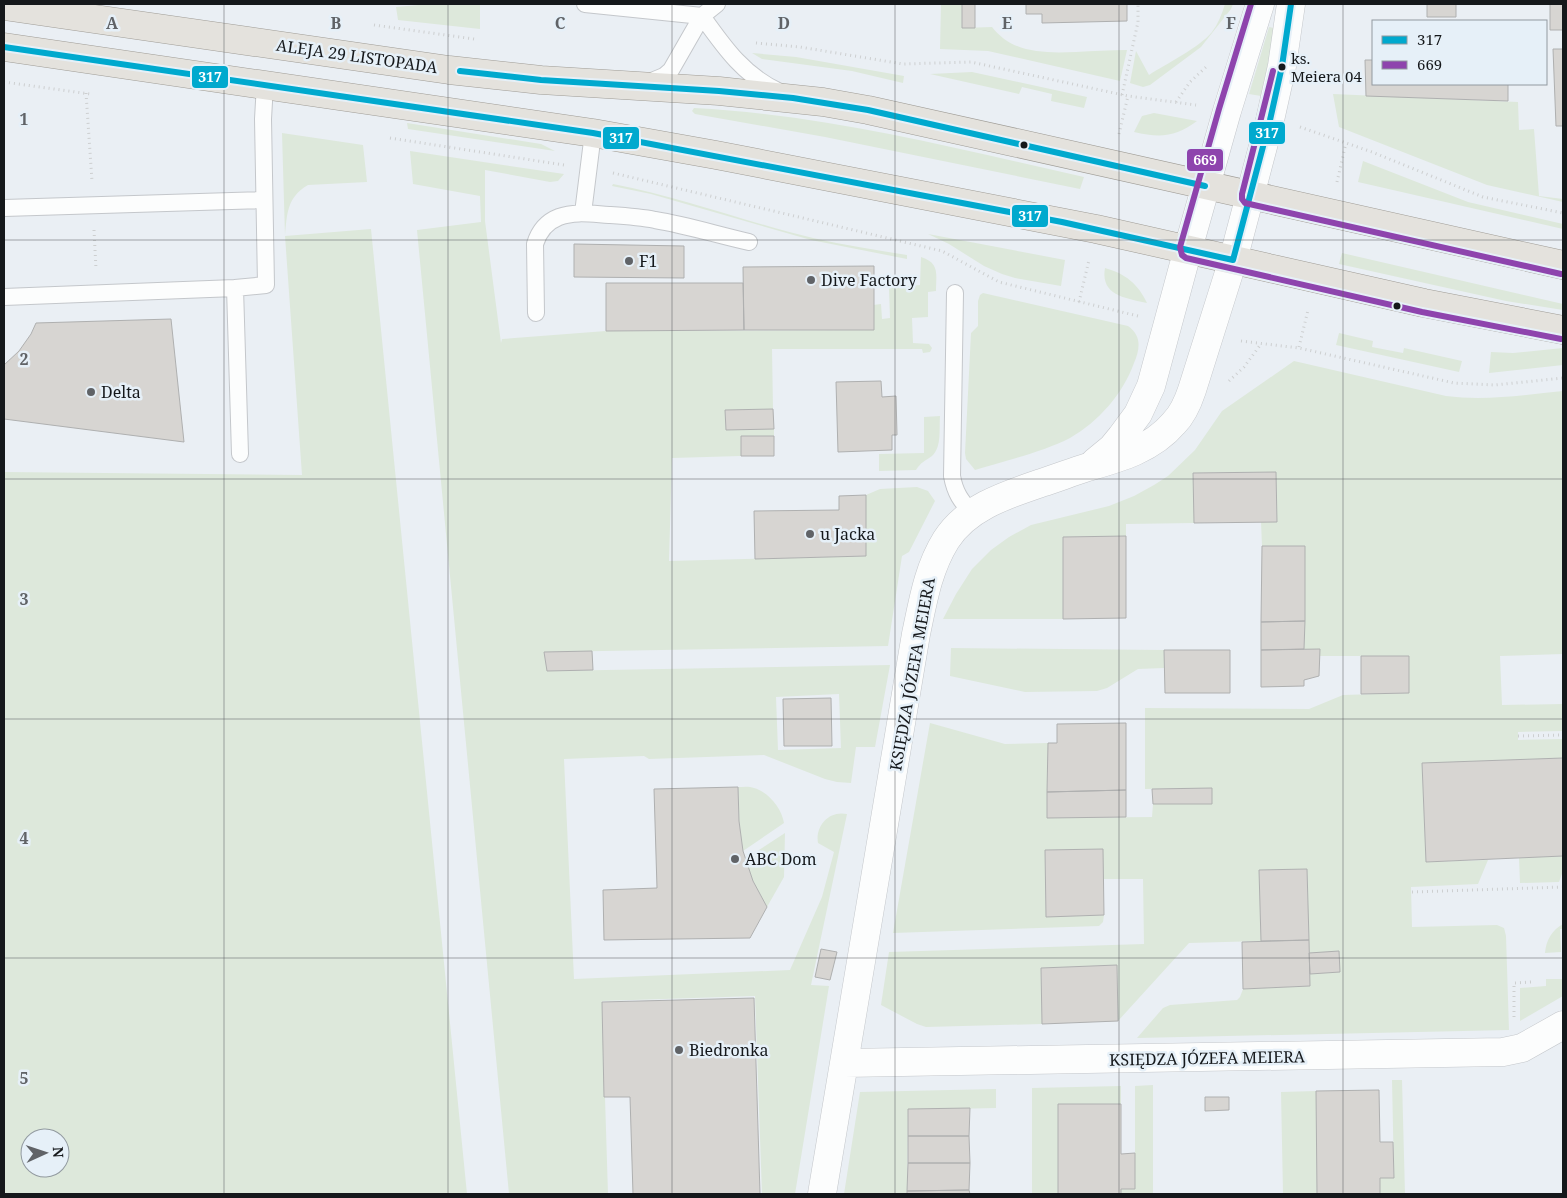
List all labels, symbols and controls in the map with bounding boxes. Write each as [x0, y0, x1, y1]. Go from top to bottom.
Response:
text: A [106, 12, 119, 34]
text: B [331, 12, 342, 34]
text: C [555, 12, 566, 34]
text: D [778, 12, 790, 34]
text: E [1002, 12, 1012, 34]
text: F [1226, 12, 1236, 34]
legend [1372, 20, 1547, 85]
text: 317 [1417, 29, 1442, 49]
street label: ALEJA 29 LISTOPADA [275, 34, 440, 78]
place label: ks. Meiera 04 [1291, 48, 1362, 86]
text: 669 [1417, 54, 1442, 74]
marker: ks. Meiera 04 [1277, 62, 1287, 72]
line badge: 317 [191, 65, 229, 89]
text: 317 [198, 67, 222, 86]
text: 1 [19, 108, 29, 130]
line badge: 317 [1248, 121, 1286, 145]
text: 317 [1255, 123, 1279, 142]
line badge: 317 [602, 126, 640, 150]
text: 317 [609, 128, 633, 147]
unlabelled marker [1019, 140, 1029, 150]
line badge: 669 [1186, 148, 1224, 172]
text: 669 [1193, 150, 1217, 169]
line badge: 317 [1011, 204, 1049, 228]
text: 317 [1018, 206, 1042, 225]
place label: F1 [639, 250, 657, 272]
marker: F1 [623, 255, 635, 267]
place label: Dive Factory [821, 269, 918, 291]
marker: Dive Factory [805, 274, 817, 286]
unlabelled marker [1392, 301, 1402, 311]
text: 2 [19, 348, 29, 370]
place label: Delta [101, 381, 141, 403]
marker: Delta [85, 386, 97, 398]
place label: u Jacka [820, 523, 875, 545]
marker: u Jacka [804, 528, 816, 540]
street label: KSIĘDZA JÓZEFA MEIERA [884, 575, 940, 772]
text: 3 [19, 588, 29, 610]
text: 4 [19, 827, 29, 849]
place label: ABC Dom [745, 848, 817, 870]
marker: ABC Dom [729, 853, 741, 865]
place label: Biedronka [689, 1039, 768, 1061]
marker: Biedronka [673, 1044, 685, 1056]
street label: KSIĘDZA JÓZEFA MEIERA [1109, 1045, 1306, 1071]
text: 5 [19, 1067, 29, 1089]
north arrow [20, 1128, 70, 1178]
text: N [49, 1146, 68, 1158]

